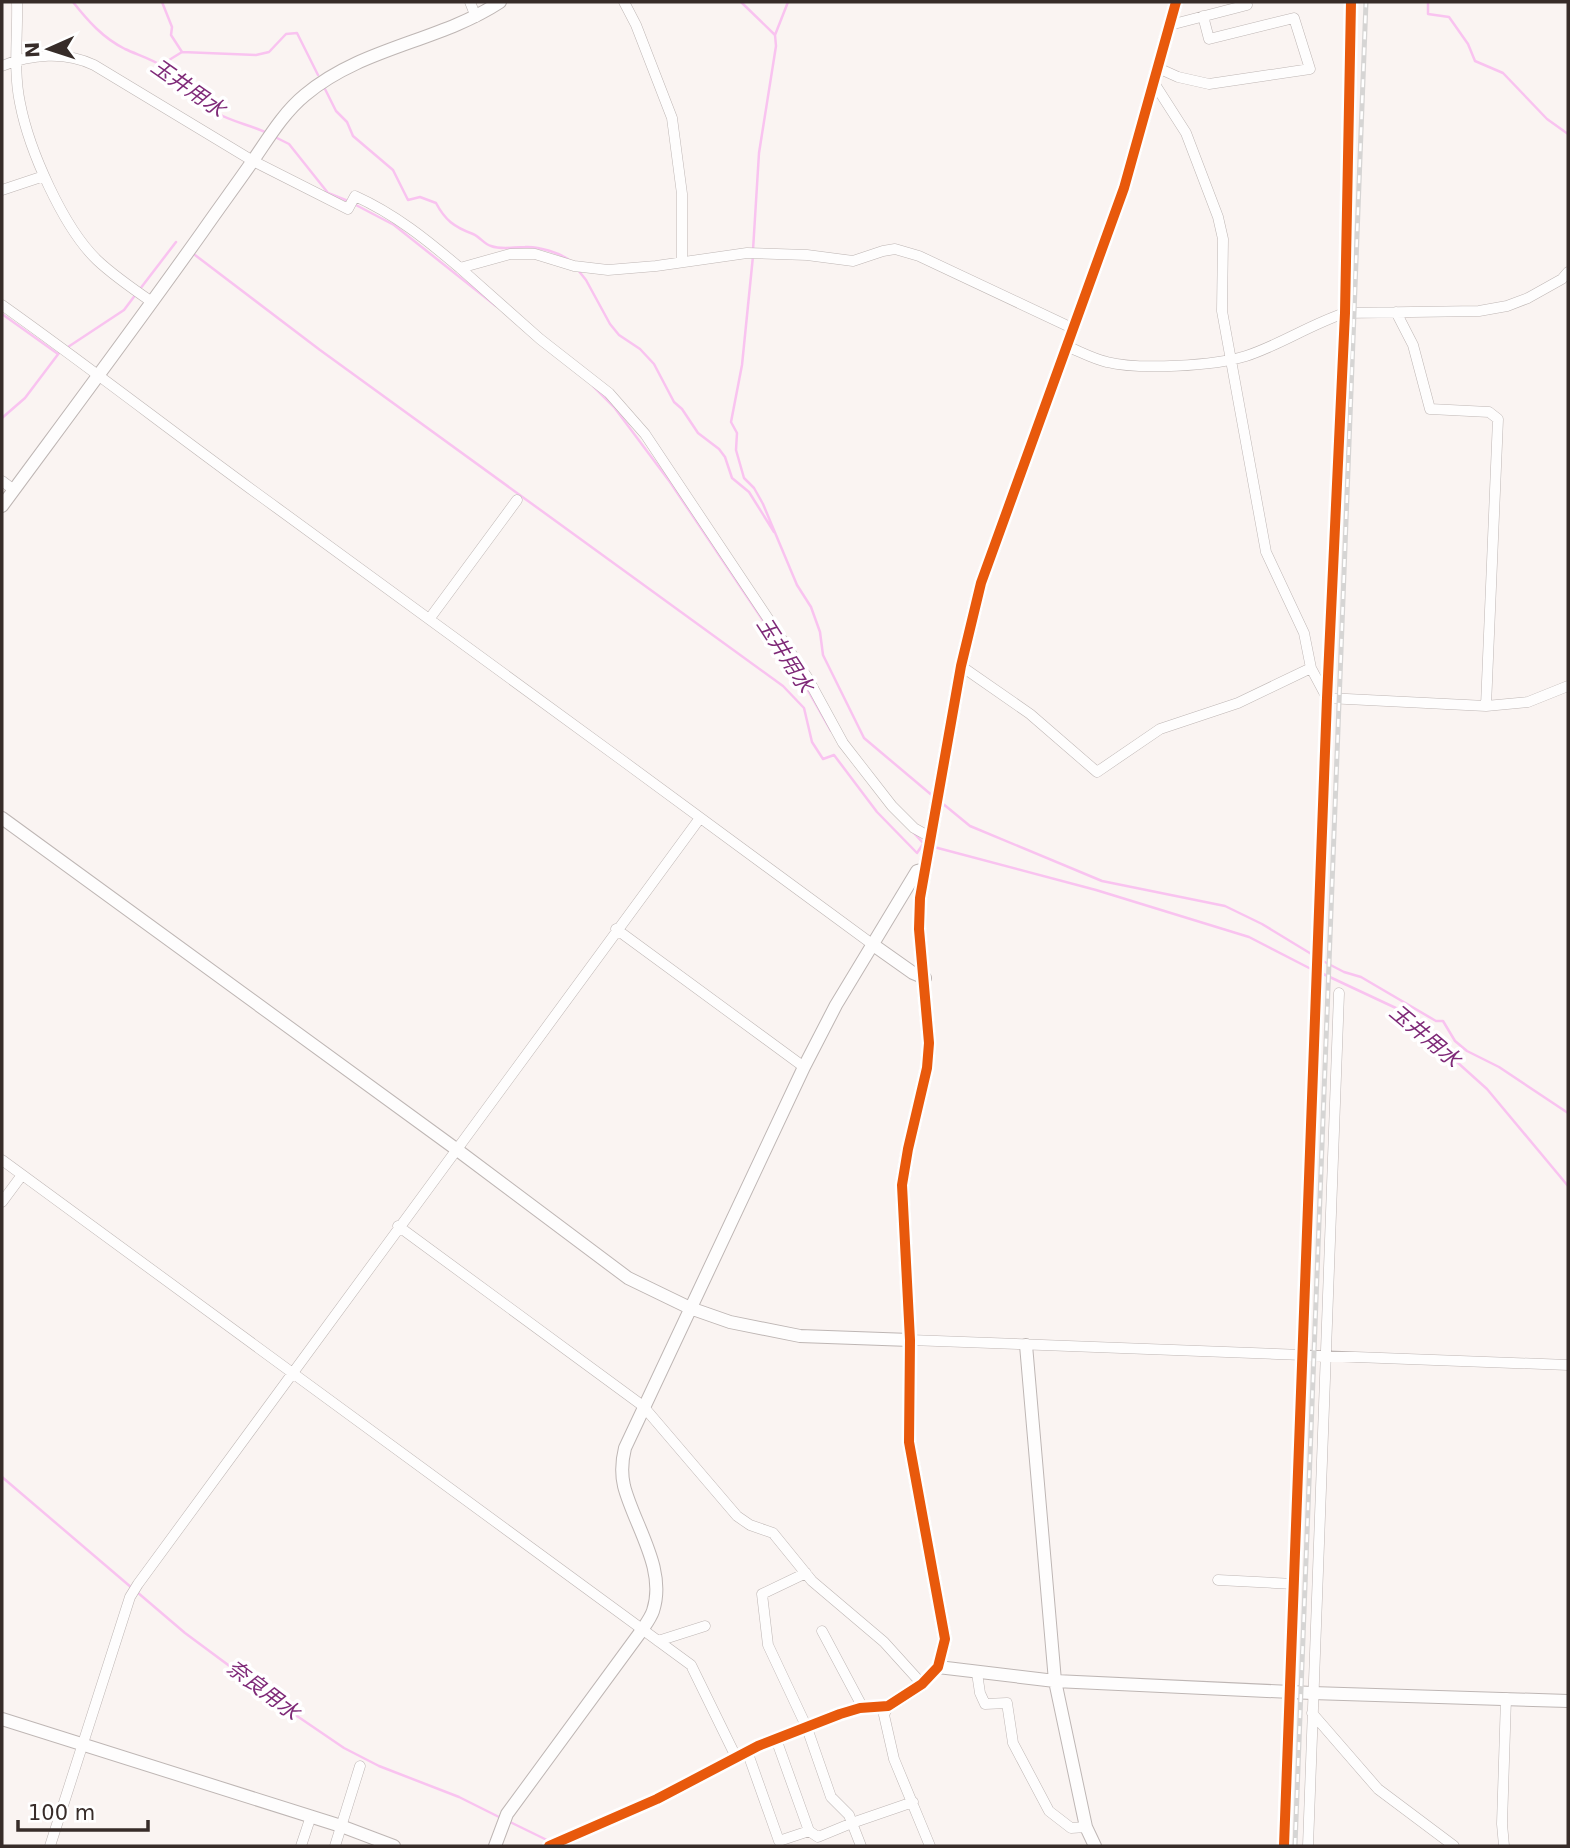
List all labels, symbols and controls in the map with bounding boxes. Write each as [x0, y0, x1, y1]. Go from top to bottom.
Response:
north arrow [14, 14, 84, 84]
text: N [21, 41, 43, 58]
water label: 玉井用水 [147, 54, 231, 123]
water label: 玉井用水 [752, 613, 819, 698]
water label: 玉井用水 [1385, 1000, 1466, 1073]
water label: 奈良用水 [222, 1655, 305, 1726]
scale bar [18, 1788, 147, 1832]
text: 100 m [28, 1801, 95, 1825]

